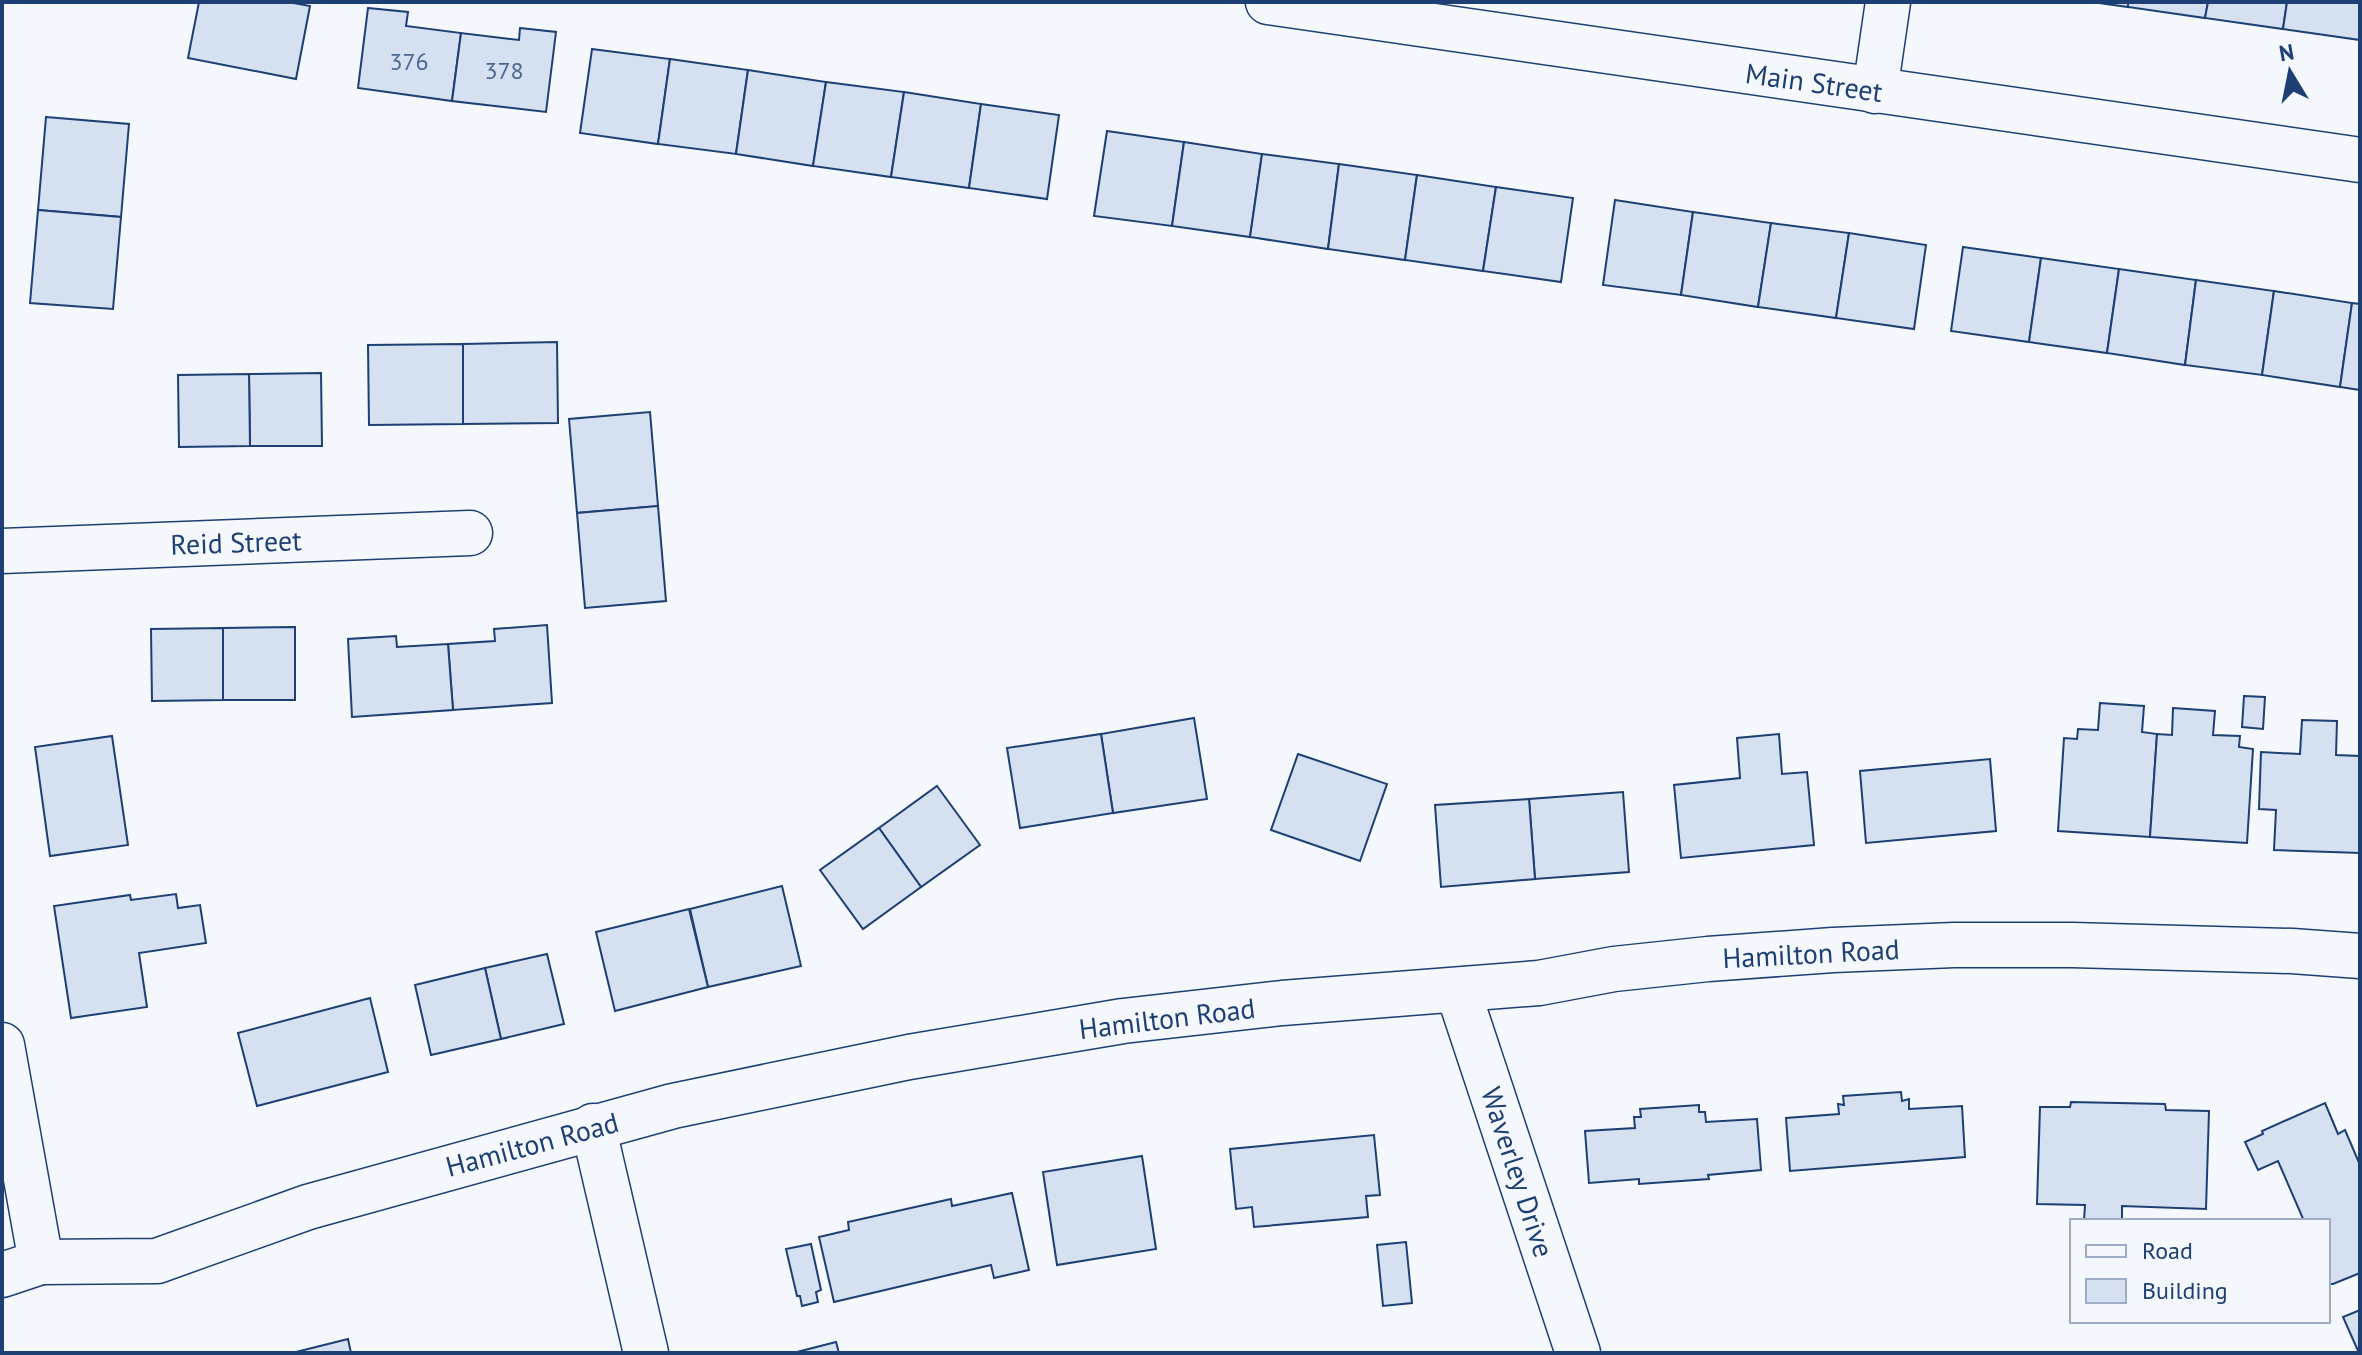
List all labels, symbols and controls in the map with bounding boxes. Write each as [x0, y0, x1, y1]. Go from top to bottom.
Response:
north arrow [2250, 32, 2330, 112]
text: N [2277, 37, 2296, 67]
house number: 376 [389, 46, 429, 77]
street label: Main Street [1743, 54, 1885, 110]
house number: 378 [484, 55, 524, 86]
street label: Reid Street [170, 521, 303, 563]
street label: Hamilton Road [1721, 930, 1901, 976]
street label: Hamilton Road [1077, 989, 1257, 1047]
street label: Waverley Drive [1473, 1082, 1563, 1262]
street label: Hamilton Road [442, 1103, 622, 1185]
legend [2070, 1219, 2330, 1323]
text: Road [2142, 1235, 2193, 1266]
text: Building [2142, 1275, 2228, 1306]

